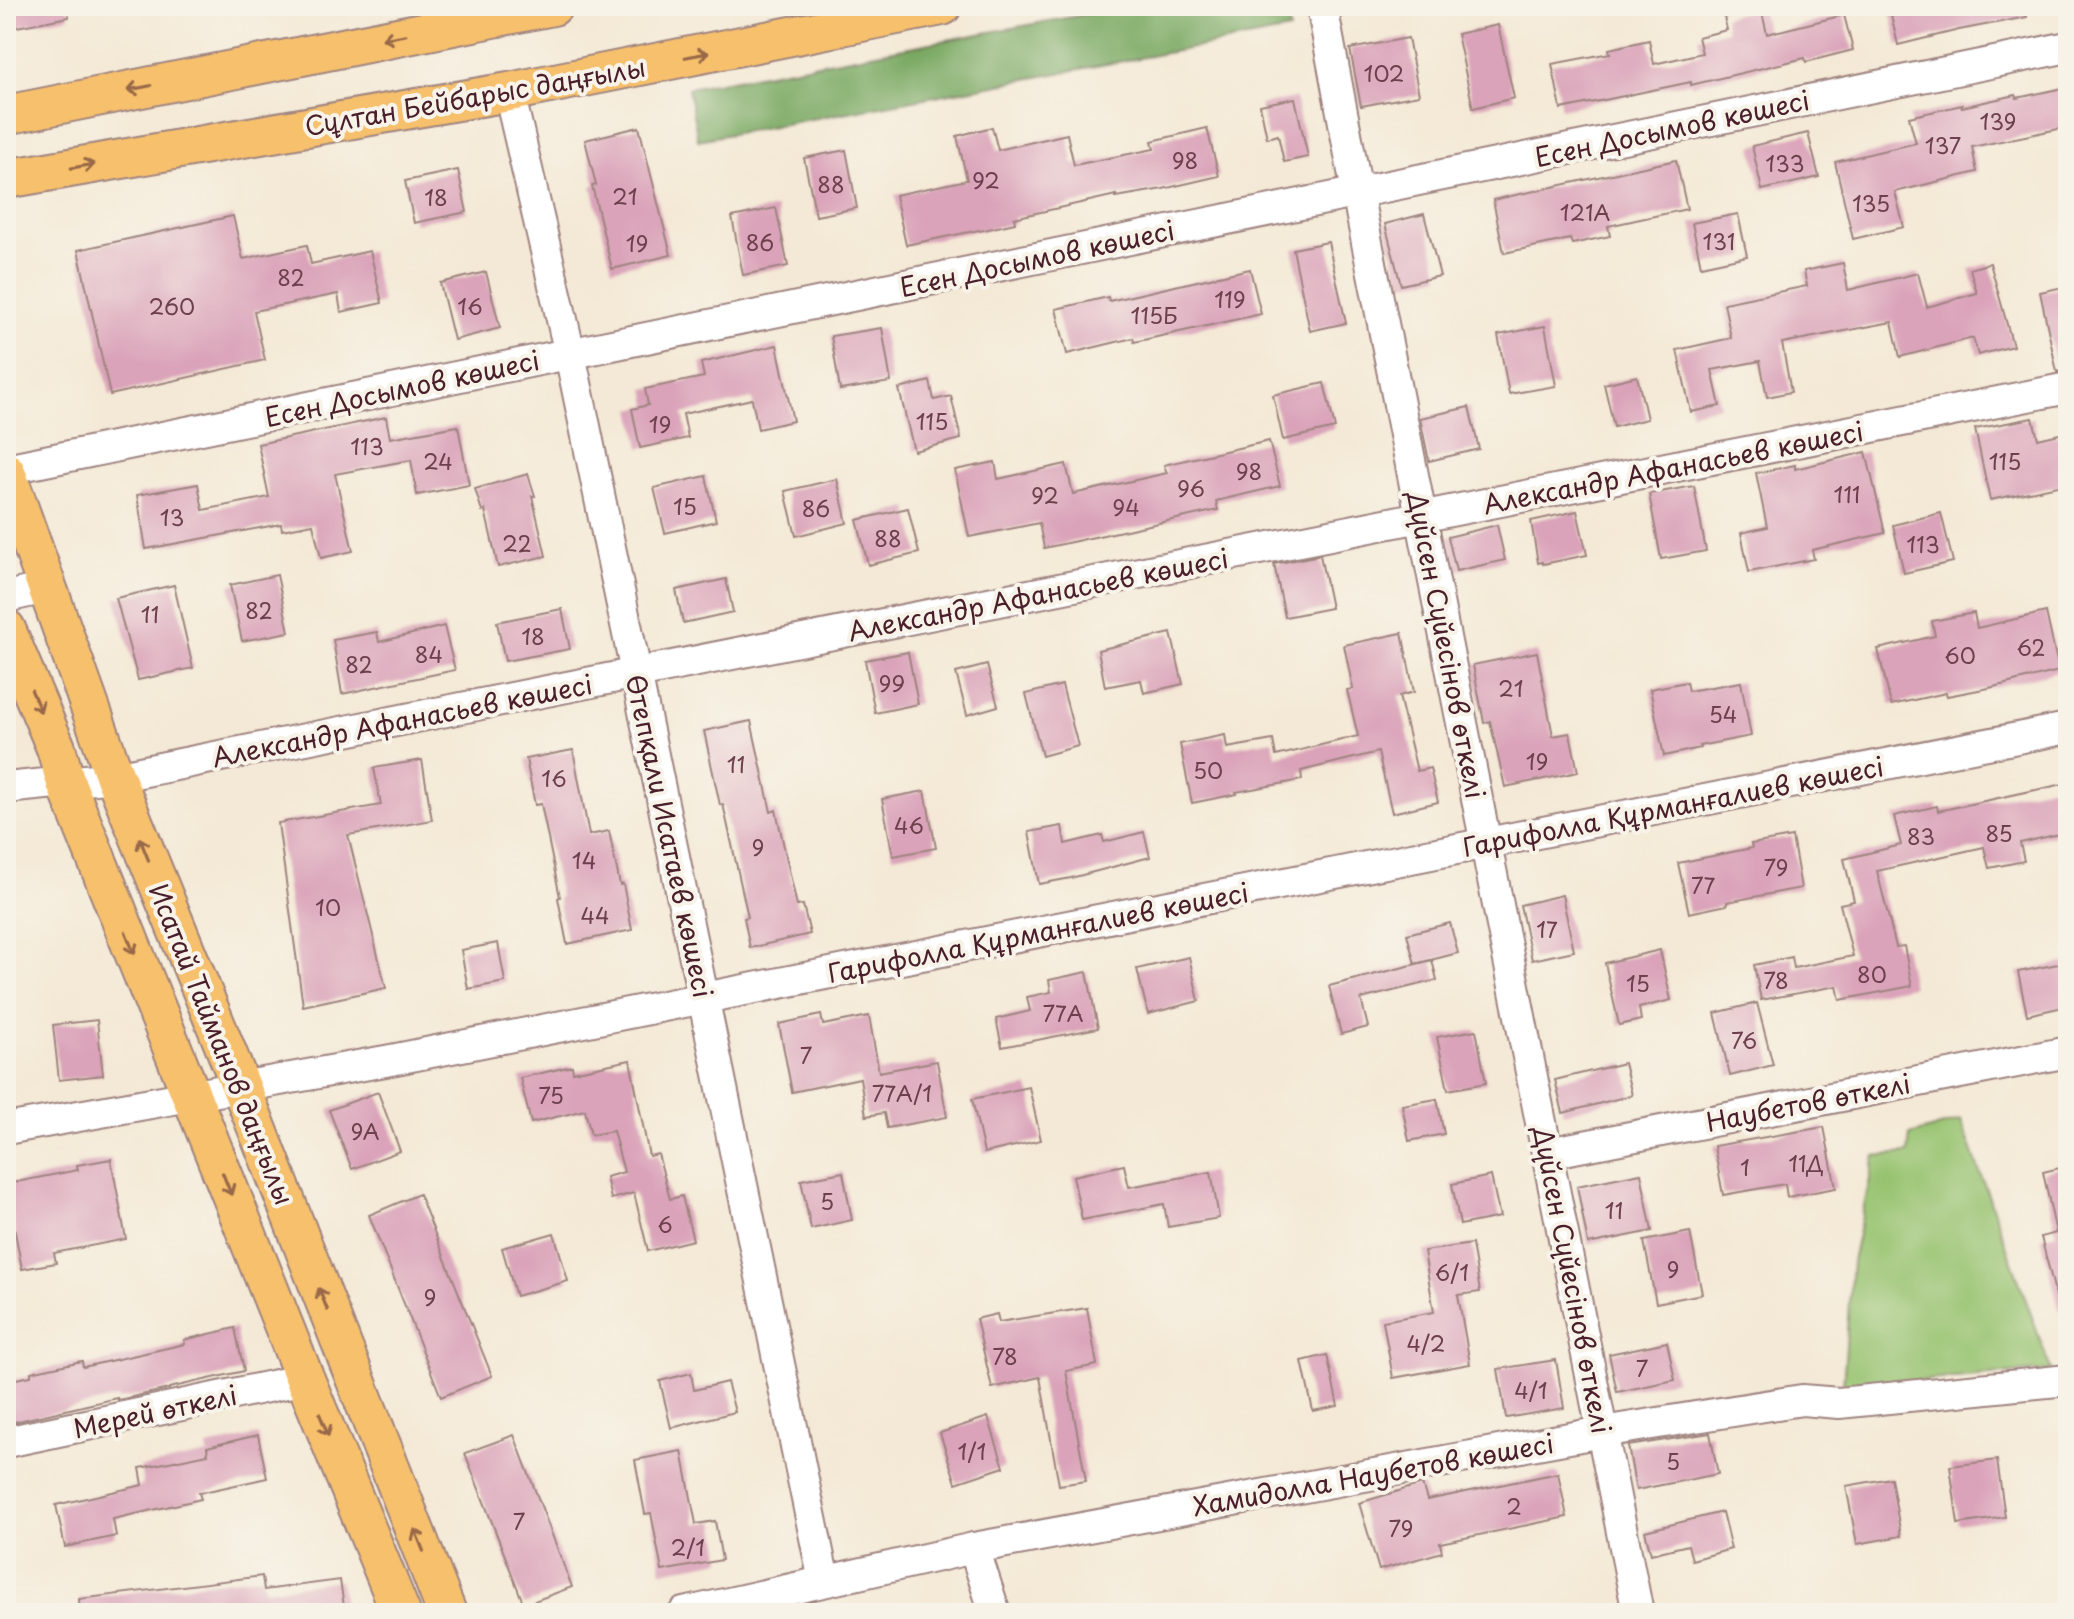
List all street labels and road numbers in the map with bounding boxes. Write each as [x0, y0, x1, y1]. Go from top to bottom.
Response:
street label: Сұлтан Бейбарыс даңғылы [302, 47, 648, 145]
street label: Есен Досымов көшесі [1531, 80, 1813, 176]
street label: Есен Досымов көшесі [896, 210, 1178, 306]
street label: Есен Досымов көшесі [261, 340, 543, 436]
street label: Александр Афанасьев көшесі [1479, 411, 1867, 523]
street label: Дүйсен Сүйесінов өткелі [1398, 487, 1496, 802]
street label: Александр Афанасьев көшесі [844, 538, 1232, 650]
street label: Александр Афанасьев көшесі [208, 664, 596, 776]
street label: Өтепқали Исатаев көшесі [617, 671, 723, 1001]
street label: Гарифолла Құрманғалиев көшесі [1459, 746, 1887, 866]
street label: Гарифолла Құрманғалиев көшесі [824, 872, 1252, 992]
street label: Исатай Тайманов даңғылы [140, 878, 304, 1210]
street label: Наубетов өткелі [1702, 1063, 1914, 1141]
street label: Дүйсен Сүйесінов өткелі [1524, 1122, 1622, 1437]
street label: Мерей өткелі [69, 1375, 241, 1447]
street label: Хамидолла Наубетов көшесі [1189, 1423, 1557, 1525]

